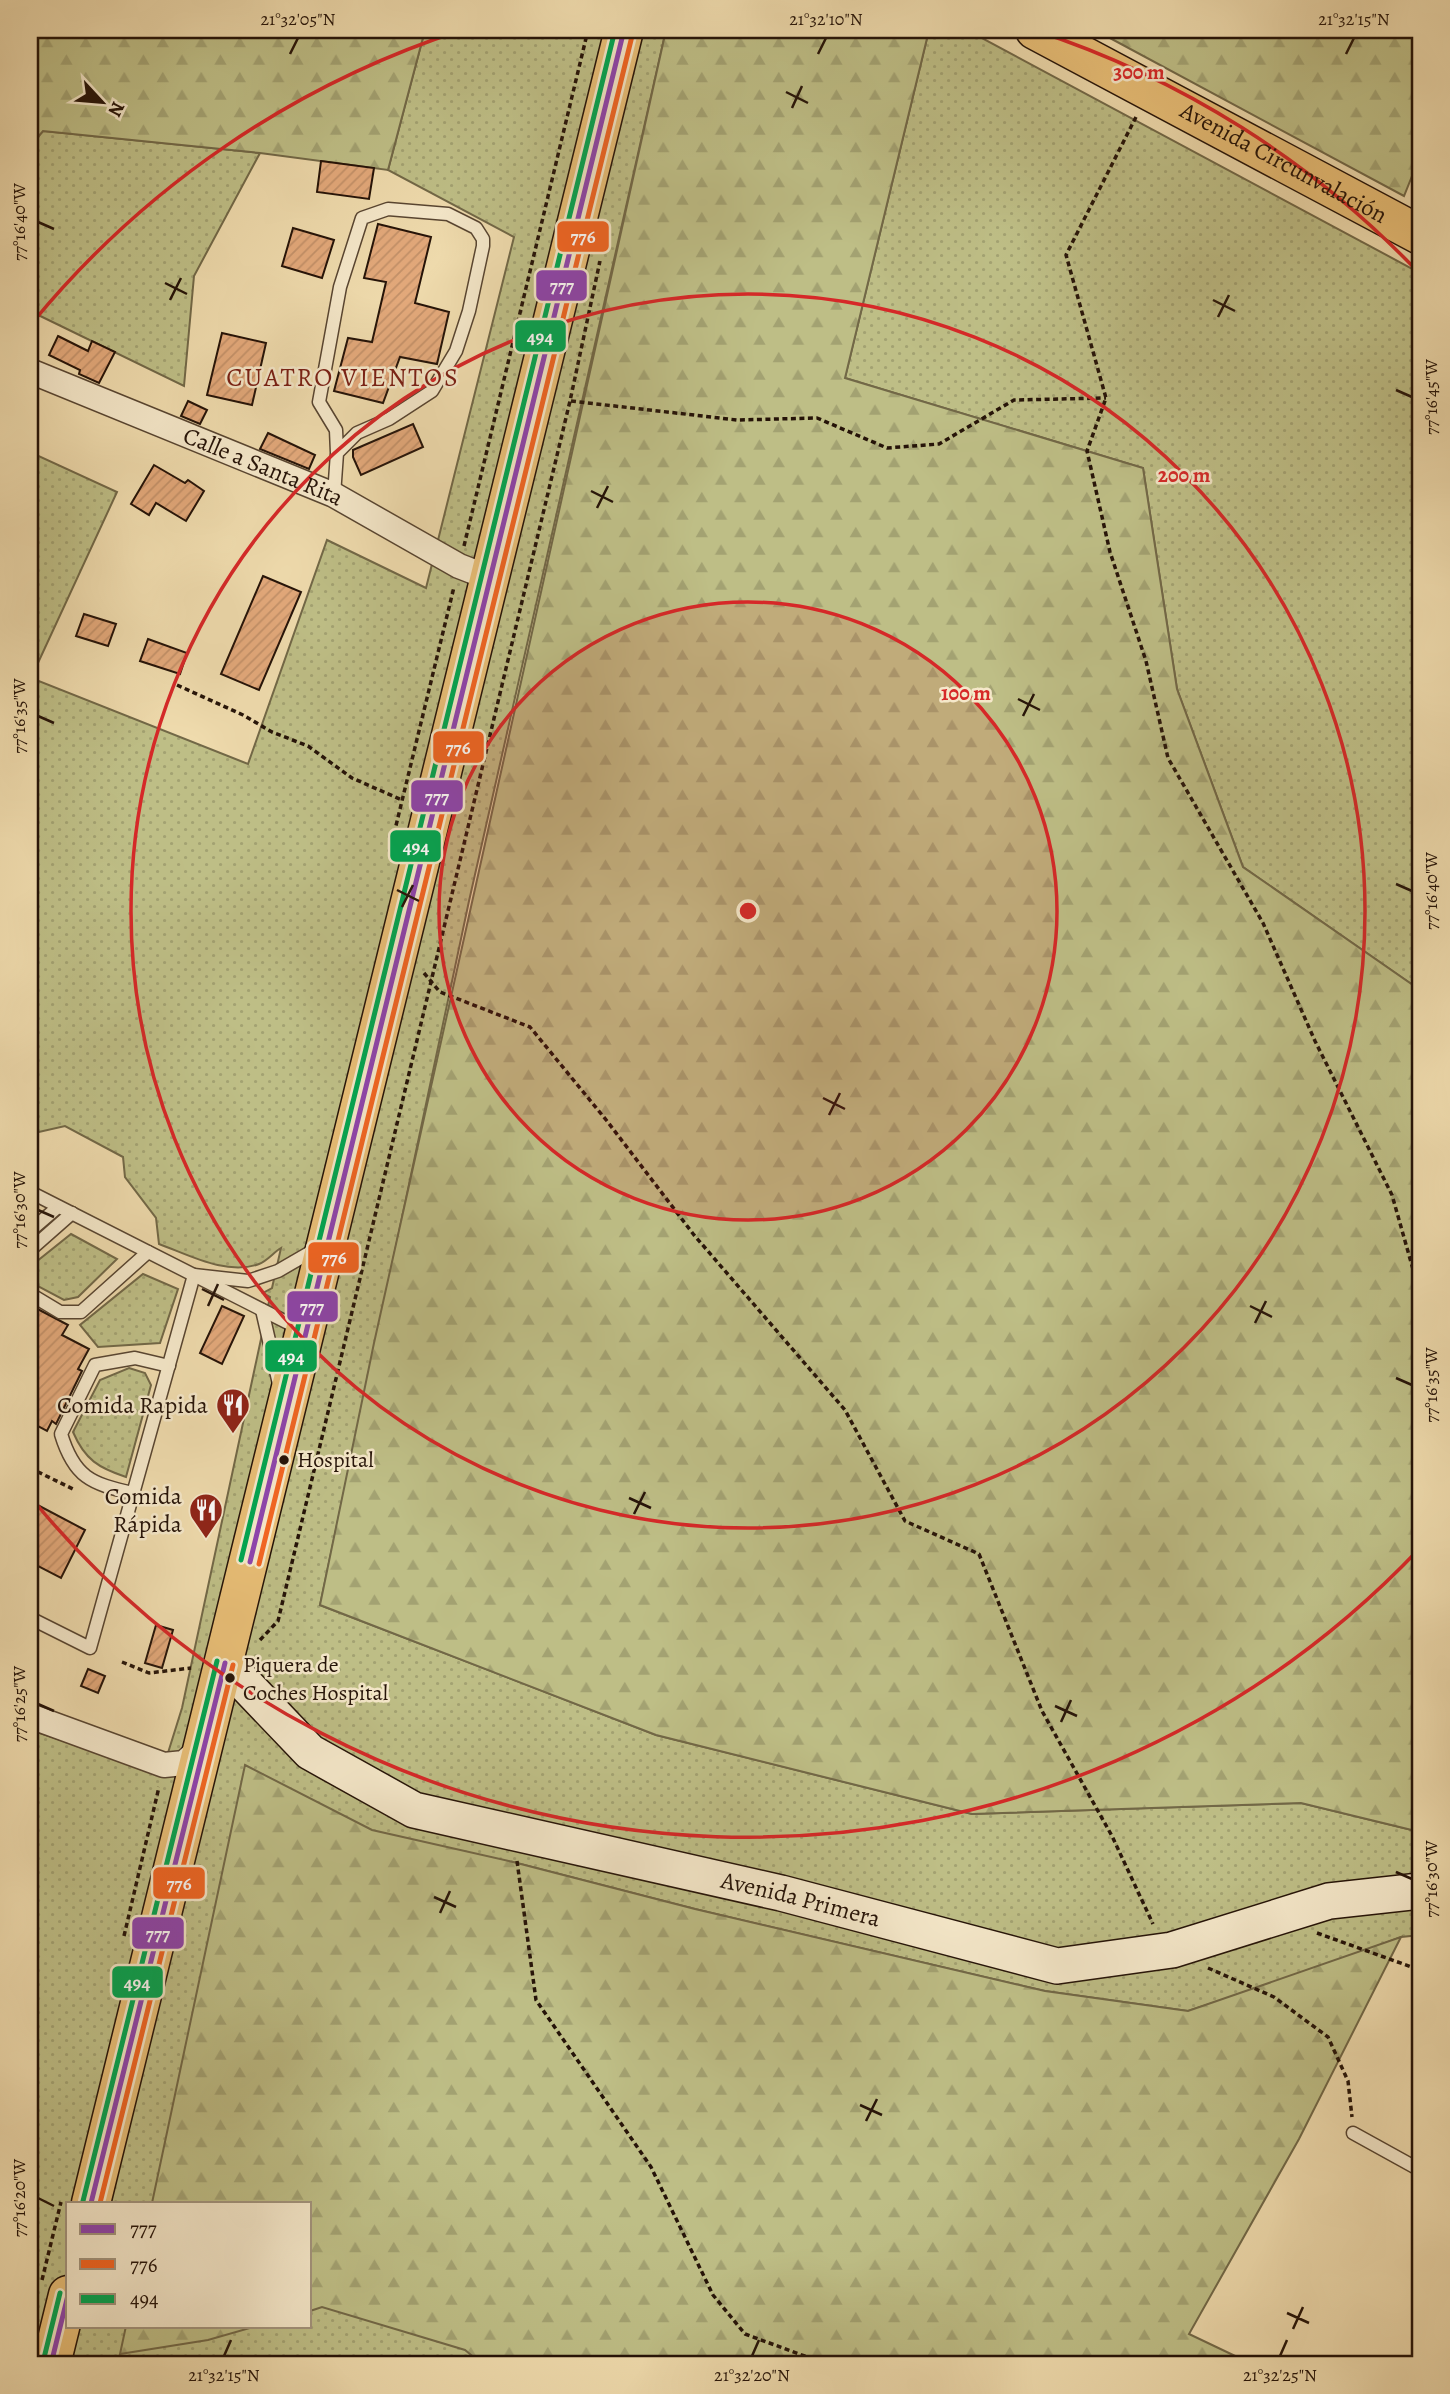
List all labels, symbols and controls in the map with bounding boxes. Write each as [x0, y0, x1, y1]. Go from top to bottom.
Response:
text: 21°32'05"N [261, 7, 336, 31]
text: 21°32'10"N [789, 7, 863, 31]
text: 21°32'15"N [1318, 7, 1390, 31]
text: 300 m [1113, 58, 1165, 86]
north arrow [66, 66, 136, 136]
street label: Avenida Circunvalación [1174, 94, 1393, 231]
text: N [102, 97, 131, 121]
text: 77°16'40"W [7, 183, 31, 261]
line badge: 776 [556, 220, 610, 253]
text: 776 [570, 224, 596, 250]
line badge: 777 [535, 269, 588, 302]
text: 777 [550, 273, 575, 299]
line badge: 494 [514, 319, 567, 353]
text: 494 [527, 324, 553, 350]
text: 77°16'45"W [1419, 359, 1443, 435]
district label: CUATRO VIENTOS [226, 360, 460, 395]
street label: Calle a Santa Rita [178, 419, 350, 514]
text: 200 m [1158, 461, 1211, 489]
text: 77°16'35"W [7, 678, 31, 754]
text: 100 m [941, 679, 991, 707]
line badge: 776 [432, 730, 485, 764]
text: 776 [445, 735, 471, 761]
line badge: 777 [410, 779, 464, 813]
text: 777 [425, 784, 450, 810]
line badge: 494 [389, 829, 442, 863]
text: 494 [403, 834, 429, 860]
text: 77°16'40"W [1419, 852, 1443, 930]
centre of rings [736, 899, 760, 923]
text: 77°16'30"W [7, 1171, 31, 1249]
line badge: 776 [307, 1241, 360, 1274]
text: 776 [321, 1245, 347, 1271]
line badge: 777 [286, 1290, 339, 1323]
text: 777 [300, 1294, 325, 1320]
line badge: 494 [264, 1339, 318, 1373]
text: 494 [278, 1344, 304, 1370]
text: 77°16'35"W [1419, 1347, 1443, 1423]
restaurant icon: Comida Rapida [214, 1386, 252, 1435]
place label: Comida Rapida [57, 1389, 209, 1421]
place label: Hospital [297, 1445, 374, 1475]
marker: Hospital [277, 1453, 291, 1467]
place label: Comida Rápida [105, 1480, 183, 1540]
restaurant icon: Comida Rápida [187, 1491, 225, 1540]
place label: Piquera de Coches Hospital [243, 1650, 388, 1708]
text: 77°16'25"W [7, 1665, 31, 1742]
marker: Piquera de Coches Hospital [223, 1671, 237, 1685]
text: 77°16'30"W [1419, 1840, 1443, 1918]
street label: Avenida Primera [717, 1864, 885, 1935]
line badge: 776 [152, 1866, 206, 1900]
text: 776 [166, 1871, 192, 1897]
line badge: 777 [131, 1916, 185, 1950]
text: 777 [146, 1921, 171, 1947]
line badge: 494 [111, 1965, 164, 1999]
text: 494 [124, 1970, 150, 1996]
text: 77°16'20"W [7, 2159, 31, 2237]
legend [66, 2202, 312, 2328]
text: 777 [130, 2215, 157, 2243]
text: 776 [130, 2251, 158, 2279]
text: 494 [130, 2285, 159, 2313]
text: 21°32'15"N [188, 2363, 260, 2387]
text: 21°32'20"N [714, 2363, 790, 2387]
text: 21°32'25"N [1243, 2363, 1317, 2387]

